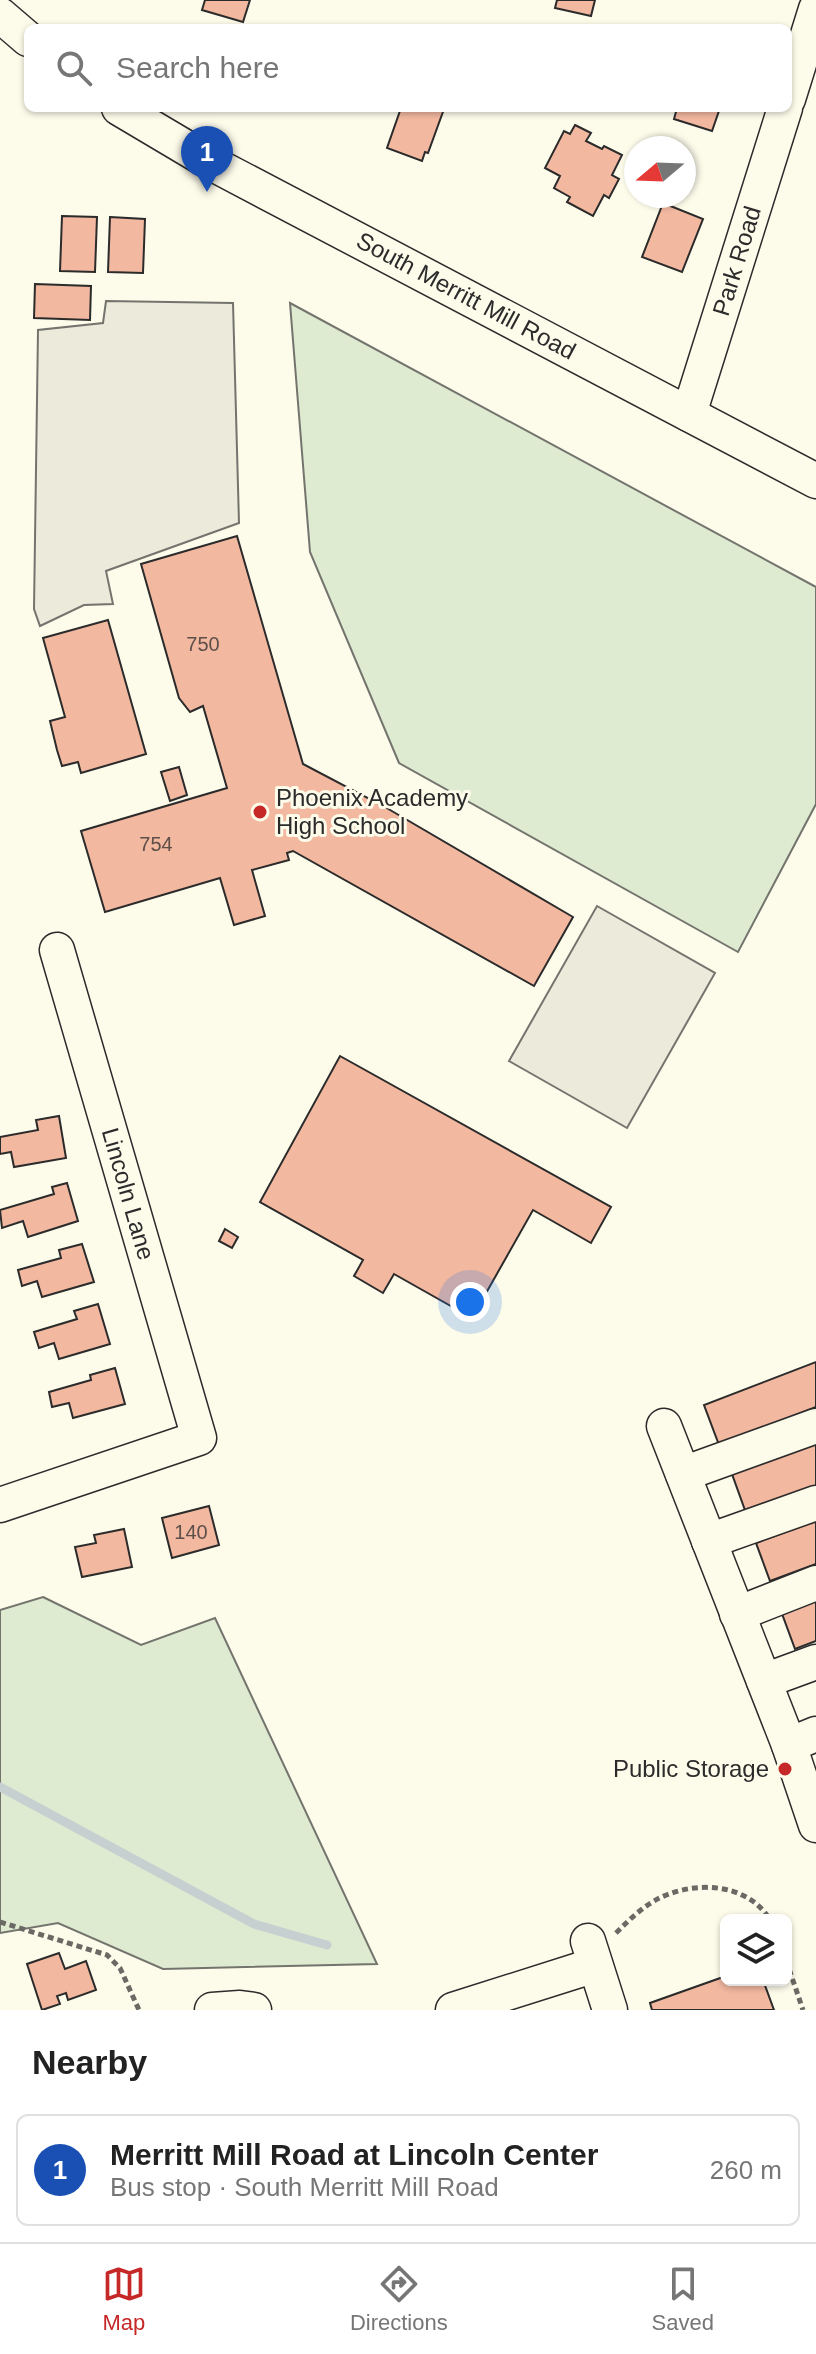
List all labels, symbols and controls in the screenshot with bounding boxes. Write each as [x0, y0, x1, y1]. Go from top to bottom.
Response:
search box [24, 24, 792, 112]
icon: search [52, 46, 96, 90]
text: Search here [116, 51, 279, 84]
pin: 1 [181, 126, 233, 192]
north arrow [624, 136, 696, 208]
street label: Park Road [707, 203, 766, 319]
street label: South Merritt Mill Road [352, 226, 580, 365]
house number: 750 [186, 633, 220, 655]
place label: Phoenix Academy High School [276, 784, 468, 839]
marker: Phoenix Academy High School [251, 803, 269, 821]
house number: 754 [139, 833, 173, 855]
street label: Lincoln Lane [97, 1125, 160, 1263]
your location [450, 1282, 490, 1322]
house number: 140 [174, 1521, 208, 1543]
place label: Public Storage [613, 1755, 769, 1782]
marker: Public Storage [776, 1760, 794, 1778]
map controls [720, 1914, 792, 1986]
button: layers [720, 1914, 792, 1986]
text: Nearby [32, 2043, 147, 2081]
text: Merritt Mill Road at Lincoln Center [110, 2138, 598, 2171]
text: 1 [53, 2155, 67, 2185]
text: 260 m [710, 2155, 782, 2185]
text: Bus stop · South Merritt Mill Road [110, 2172, 499, 2202]
tab: Map [102, 2262, 146, 2336]
tab: Directions [350, 2262, 448, 2336]
tab: Saved [652, 2262, 714, 2336]

